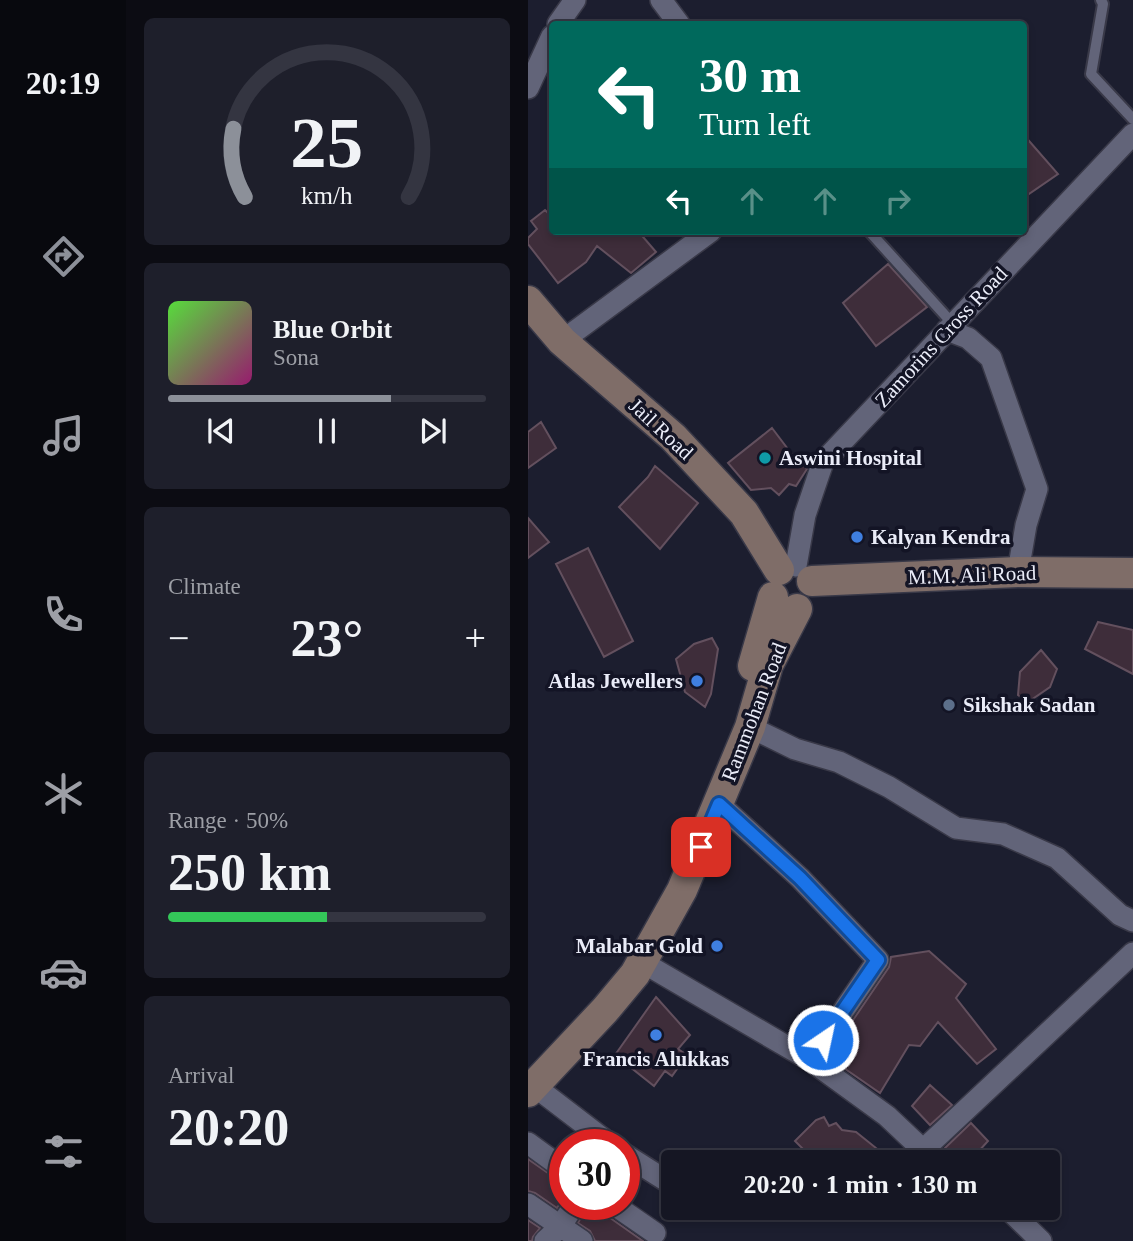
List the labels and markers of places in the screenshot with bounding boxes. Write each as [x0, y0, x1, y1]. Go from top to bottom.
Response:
place label: Aswini Hospital [779, 446, 922, 470]
marker: Aswini Hospital [757, 450, 773, 466]
place label: Kalyan Kendra [871, 525, 1011, 549]
marker: Kalyan Kendra [849, 529, 865, 545]
place label: Atlas Jewellers [548, 669, 683, 693]
marker: Atlas Jewellers [689, 673, 705, 689]
place label: Sikshak Sadan [963, 693, 1096, 717]
marker: Sikshak Sadan [941, 697, 957, 713]
pin [671, 817, 731, 877]
place label: Malabar Gold [576, 934, 703, 958]
marker: Malabar Gold [709, 938, 725, 954]
marker: Francis Alukkas [648, 1027, 664, 1043]
place label: Francis Alukkas [583, 1047, 729, 1071]

